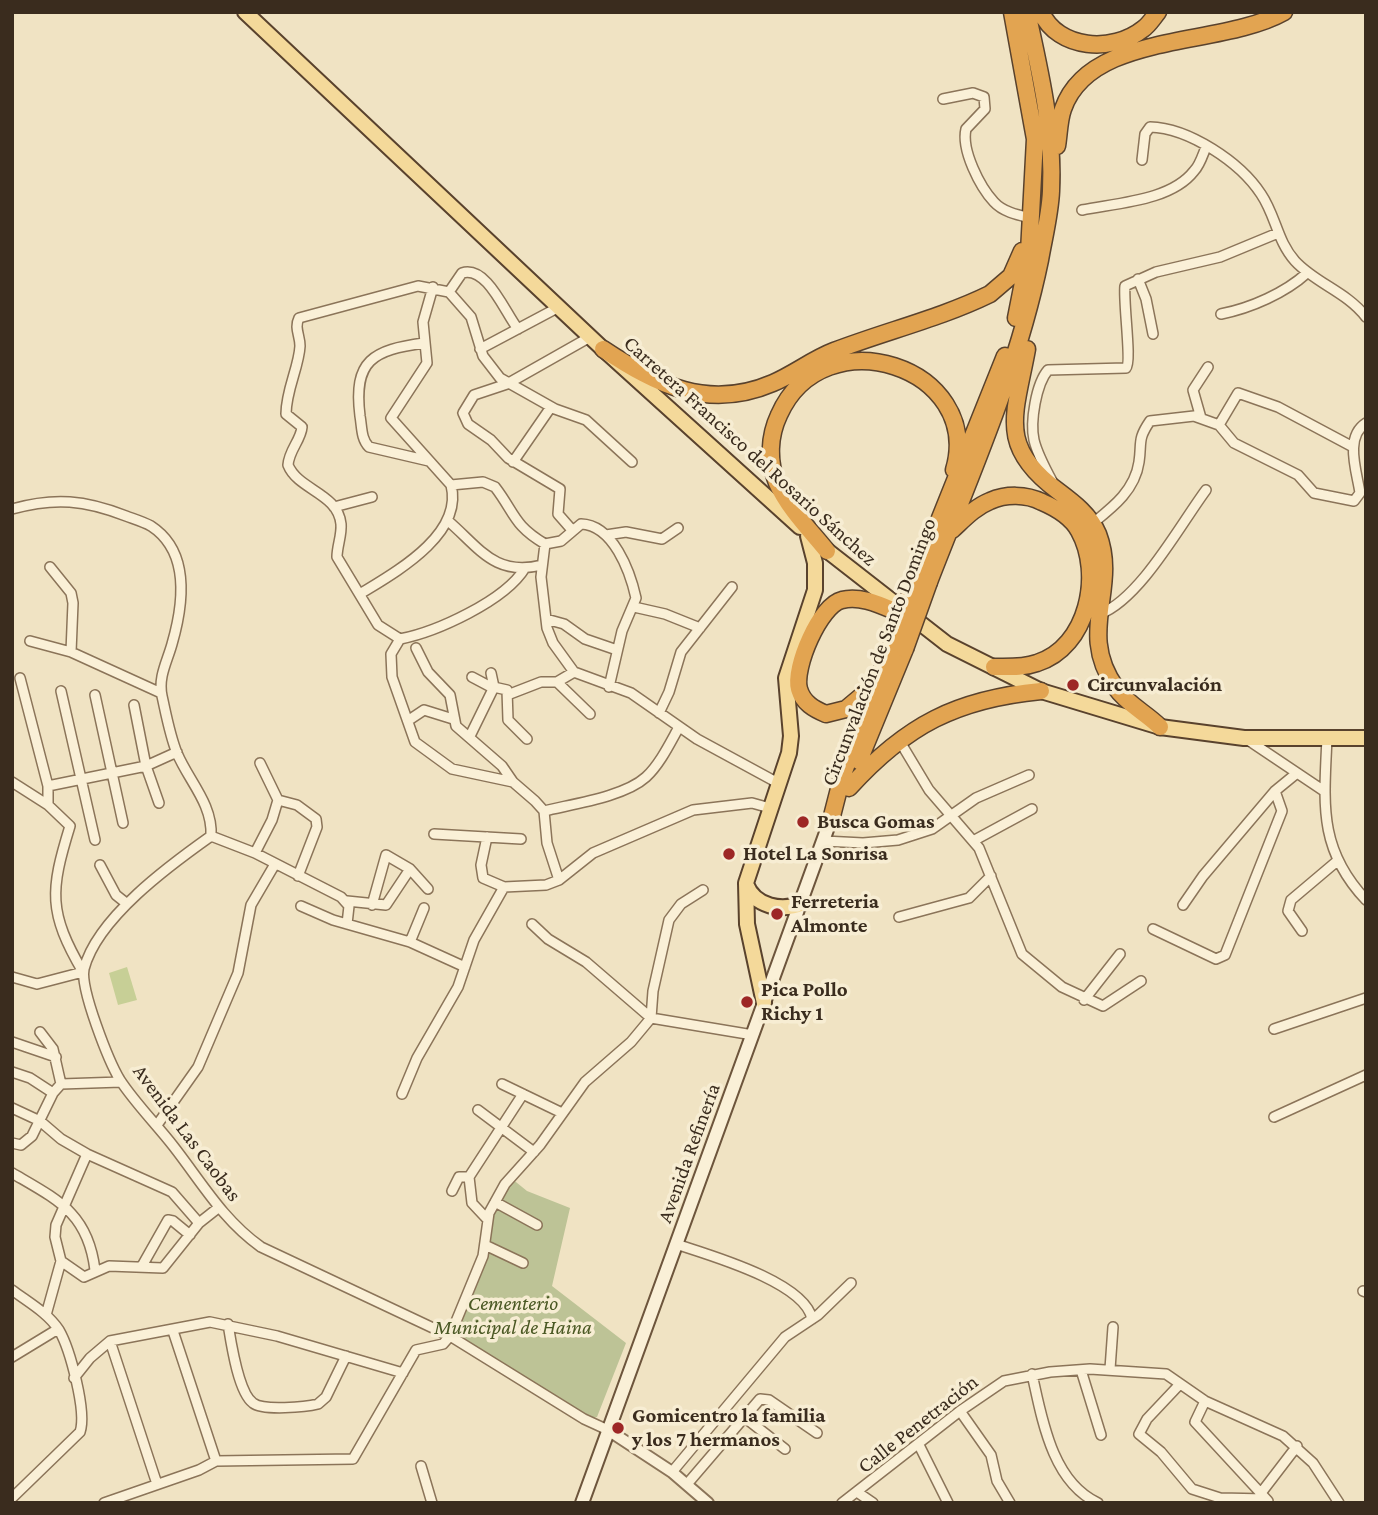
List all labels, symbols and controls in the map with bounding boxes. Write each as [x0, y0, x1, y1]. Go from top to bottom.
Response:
street label: Carretera Francisco del Rosario Sánchez [618, 331, 882, 571]
street label: Circunvalación de Santo Domingo [816, 514, 942, 790]
place label: Circunvalación [1087, 672, 1222, 698]
marker: Circunvalación [1065, 677, 1081, 693]
place label: Busca Gomas [817, 809, 935, 835]
marker: Busca Gomas [795, 814, 811, 830]
place label: Hotel La Sonrisa [743, 841, 888, 867]
marker: Hotel La Sonrisa [721, 846, 737, 862]
place label: Ferreteria Almonte [791, 889, 879, 939]
marker: Ferreteria Almonte [769, 906, 785, 922]
place label: Pica Pollo Richy 1 [761, 977, 848, 1027]
marker: Pica Pollo Richy 1 [739, 994, 755, 1010]
street label: Avenida Las Caobas [127, 1059, 247, 1207]
street label: Avenida Refinería [652, 1080, 726, 1226]
park label: Cementerio Municipal de Haina [434, 1291, 592, 1341]
street label: Calle Penetración [853, 1369, 983, 1479]
place label: Gomicentro la familia y los 7 hermanos [632, 1403, 826, 1453]
marker: Gomicentro la familia y los 7 hermanos [610, 1420, 626, 1436]

